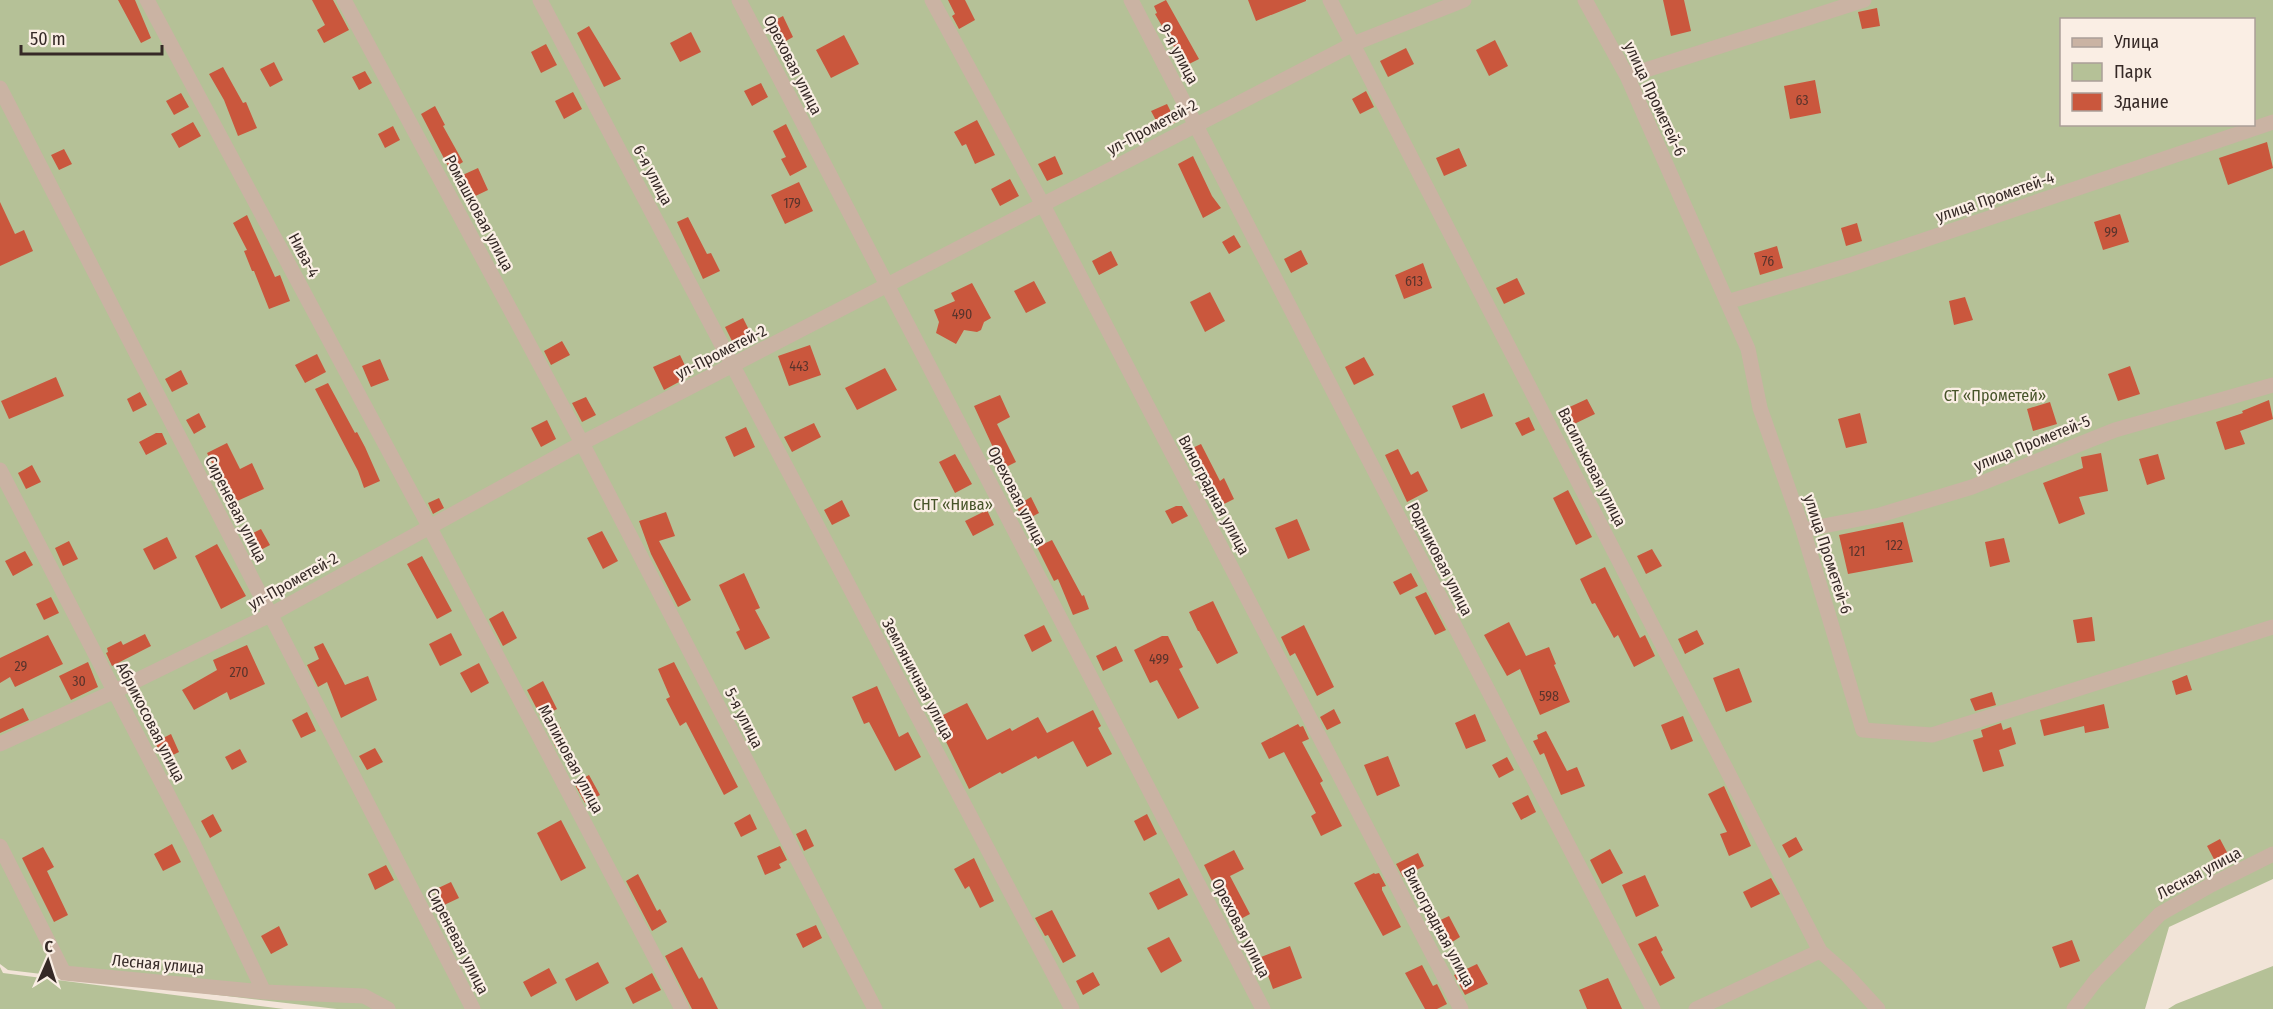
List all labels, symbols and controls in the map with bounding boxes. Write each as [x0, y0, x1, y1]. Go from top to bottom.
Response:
street label: Ореховая улица [760, 12, 826, 118]
scale bar [21, 18, 162, 56]
legend [2060, 18, 2255, 126]
street label: 9-я улица [1155, 21, 1203, 87]
text: 50 m [30, 28, 66, 50]
text: Улица [2113, 31, 2159, 53]
street label: улица Прометей-6 [1620, 39, 1690, 159]
text: Парк [2114, 61, 2152, 83]
text: Здание [2114, 91, 2169, 113]
house number: 63 [1795, 92, 1809, 109]
street label: ул-Прометей-2 [1104, 95, 1200, 159]
street label: 6-я улица [629, 142, 677, 208]
street label: Ромашковая улица [440, 152, 518, 274]
street label: улица Прометей-4 [1933, 168, 2057, 226]
house number: 179 [783, 195, 801, 212]
house number: 99 [2104, 224, 2118, 241]
street label: Нива-4 [284, 230, 324, 281]
house number: 76 [1762, 253, 1774, 270]
house number: 613 [1405, 273, 1423, 290]
house number: 490 [952, 306, 972, 323]
street label: ул-Прометей-2 [672, 321, 770, 383]
house number: 443 [789, 358, 809, 375]
park label: СТ «Прометей» [1944, 386, 2046, 405]
street label: Васильковая улица [1554, 404, 1630, 530]
street label: улица Прометей-5 [1971, 411, 2093, 475]
street label: Виноградная улица [1174, 432, 1254, 558]
street label: Ореховая улица [984, 443, 1050, 549]
street label: Сиреневая улица [201, 453, 271, 565]
street label: улица Прометей-6 [1800, 492, 1856, 616]
park label: СНТ «Нива» [913, 495, 993, 514]
street label: Родниковая улица [1403, 499, 1477, 619]
house number: 122 [1885, 537, 1903, 554]
house number: 121 [1849, 543, 1865, 560]
street label: ул-Прометей-2 [245, 549, 341, 613]
street label: Земляничная улица [878, 615, 958, 743]
house number: 499 [1149, 651, 1169, 668]
house number: 29 [15, 658, 28, 675]
street label: Абрикосовая улица [113, 659, 190, 785]
house number: 270 [230, 664, 248, 681]
house number: 30 [72, 673, 86, 690]
street label: 5-я улица [721, 685, 767, 751]
house number: 598 [1539, 688, 1559, 705]
street label: Малиновая улица [534, 701, 608, 817]
street label: Лесная улица [2154, 843, 2244, 903]
street label: Виноградная улица [1399, 864, 1479, 990]
street label: Ореховая улица [1208, 875, 1274, 981]
street label: Сиреневая улица [423, 885, 493, 997]
north arrow [18, 931, 78, 991]
text: С [44, 937, 54, 956]
street label: Лесная улица [111, 951, 205, 977]

